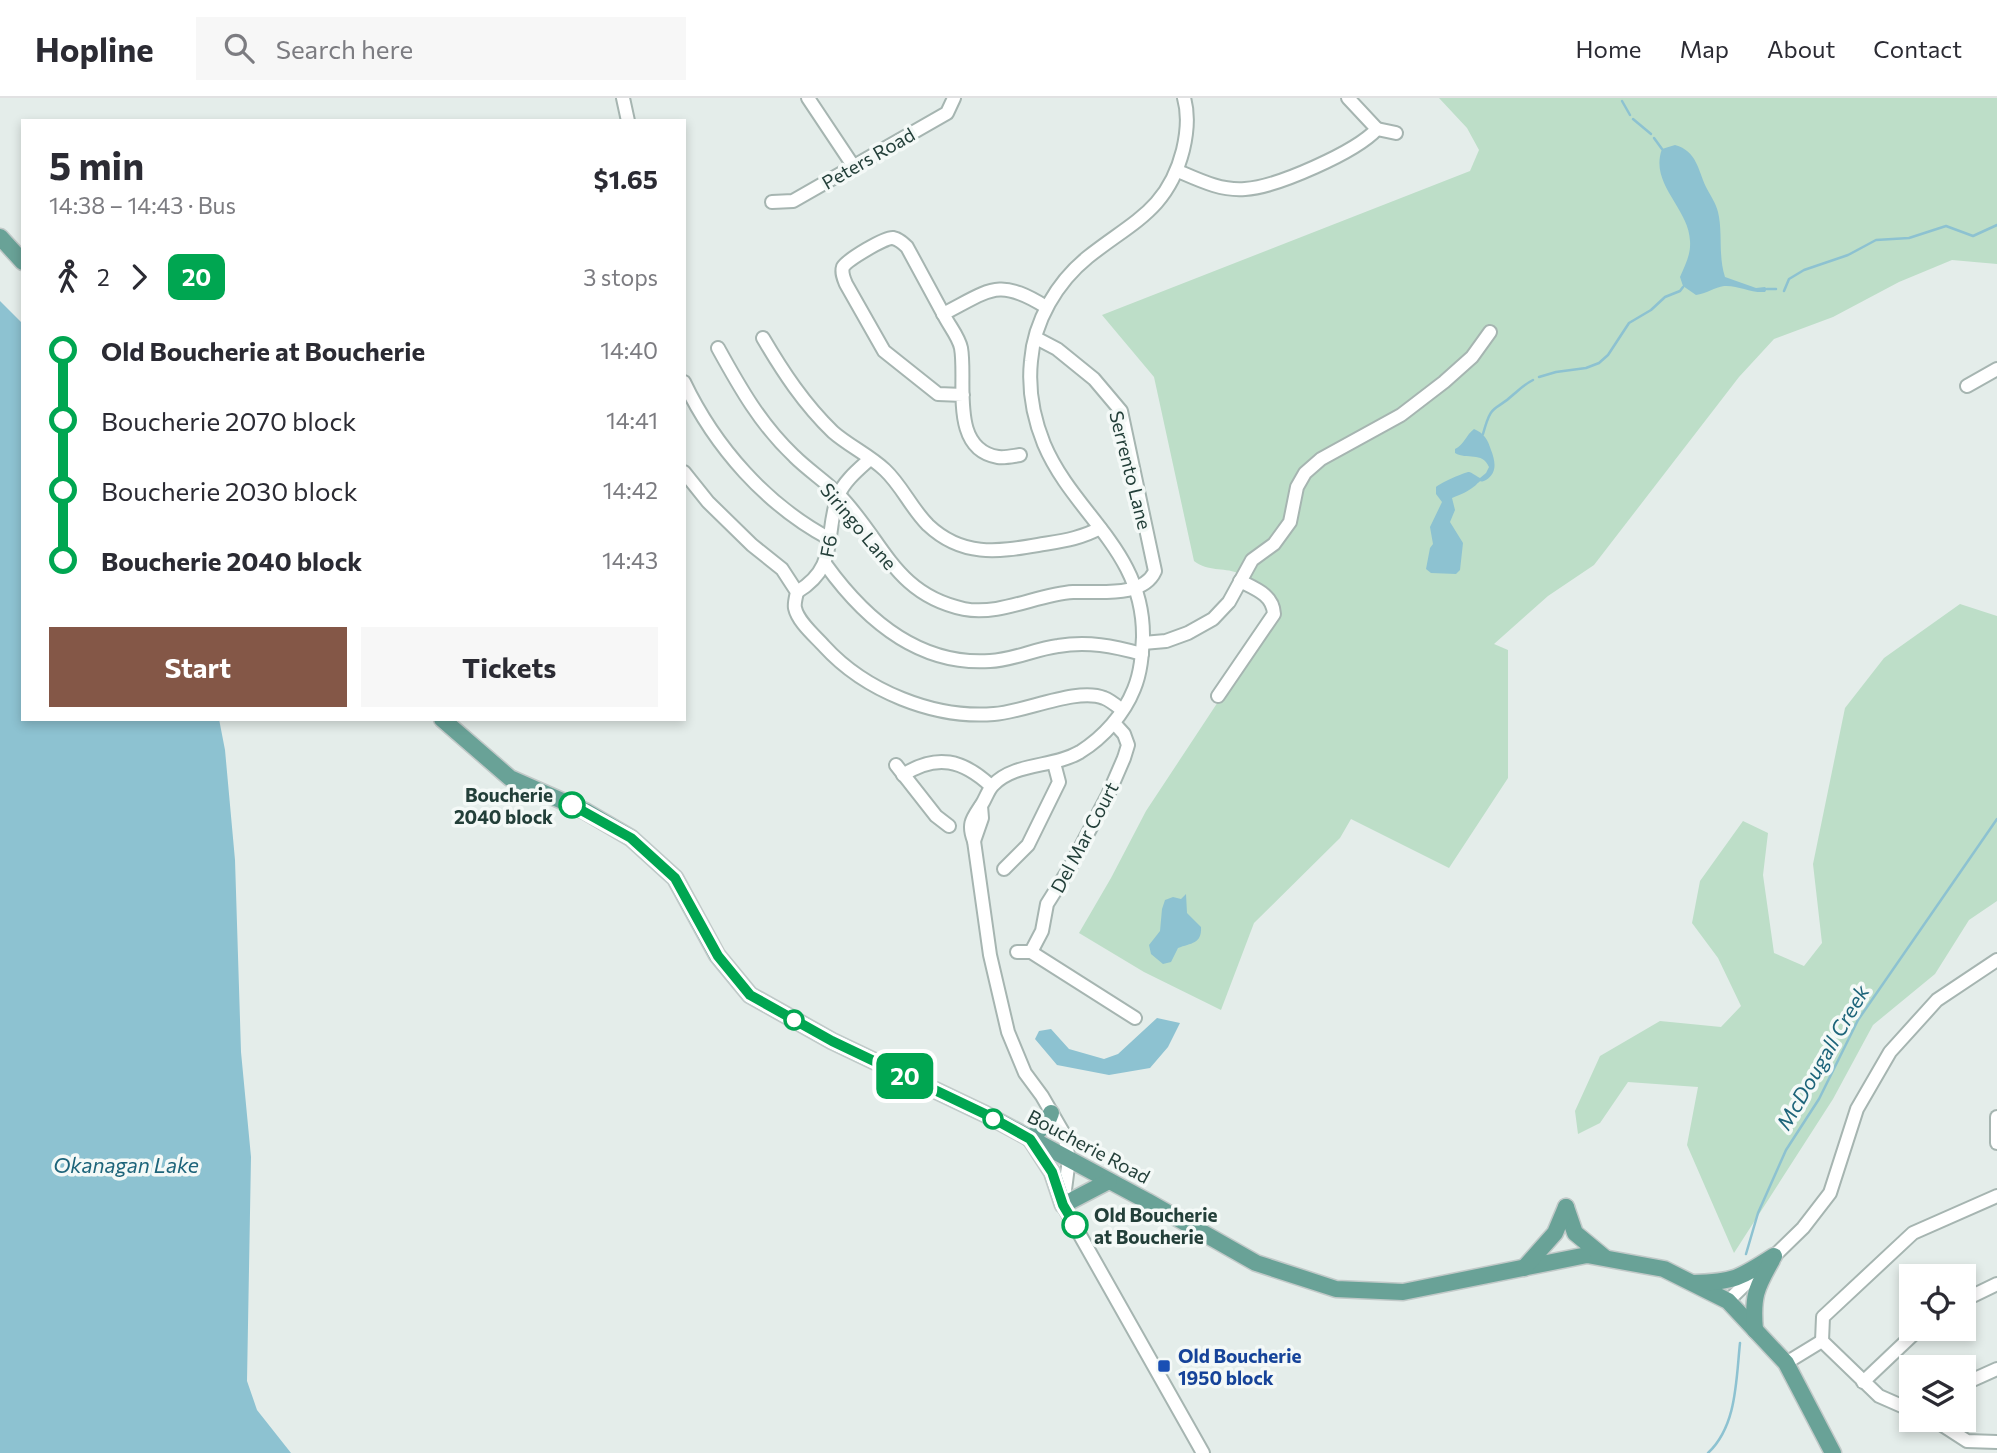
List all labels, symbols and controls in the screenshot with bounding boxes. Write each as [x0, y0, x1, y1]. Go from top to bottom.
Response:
search box [196, 17, 686, 80]
text: Hopline [35, 28, 154, 69]
icon: search [220, 29, 258, 67]
text: Search here [276, 33, 413, 64]
text: Home [1576, 34, 1642, 63]
text: Map [1680, 34, 1729, 63]
text: About [1767, 34, 1835, 63]
text: Contact [1873, 34, 1962, 63]
street label: Peters Road [818, 122, 918, 194]
text: 5 min [49, 141, 144, 188]
text: $1.65 [594, 163, 658, 194]
text: 14:38 – 14:43 · Bus [49, 191, 236, 219]
icon: walk [49, 258, 87, 296]
icon: forward [120, 258, 158, 296]
text: 20 [182, 262, 211, 291]
text: 2 [97, 263, 110, 291]
text: 3 stops [583, 263, 658, 291]
text: Old Boucherie at Boucherie [101, 335, 425, 366]
text: 14:40 [600, 336, 658, 364]
text: Boucherie 2070 block [101, 405, 356, 436]
text: 14:41 [606, 406, 658, 434]
street label: Serrento Lane [1105, 408, 1157, 532]
text: Boucherie 2030 block [101, 475, 358, 506]
text: 14:42 [603, 476, 658, 504]
street label: Siringo Lane [816, 478, 902, 574]
street label: F6 [815, 533, 841, 559]
text: Boucherie 2040 block [101, 545, 362, 576]
text: 14:43 [602, 546, 658, 574]
button: Start [49, 627, 347, 707]
button: Tickets [361, 627, 658, 707]
street label: Del Mar Court [1045, 778, 1123, 896]
place label: Boucherie 2040 block [454, 783, 553, 828]
marker: Boucherie 2040 block [559, 792, 585, 818]
water label: McDougall Creek [1770, 980, 1874, 1134]
unlabelled marker [784, 1010, 804, 1030]
line badge: 20 [874, 1053, 936, 1099]
text: 20 [890, 1061, 920, 1090]
street label: Boucherie Road [1024, 1104, 1154, 1188]
unlabelled marker [983, 1109, 1003, 1129]
water label: Okanagan Lake [53, 1152, 199, 1177]
place label: Old Boucherie at Boucherie [1094, 1203, 1218, 1248]
marker: Old Boucherie at Boucherie [1062, 1212, 1088, 1238]
map controls [1899, 1264, 1976, 1432]
button: locate [1899, 1264, 1976, 1341]
place label: Old Boucherie 1950 block [1178, 1344, 1302, 1389]
button: layers [1899, 1355, 1976, 1432]
marker: Old Boucherie 1950 block [1156, 1358, 1172, 1374]

